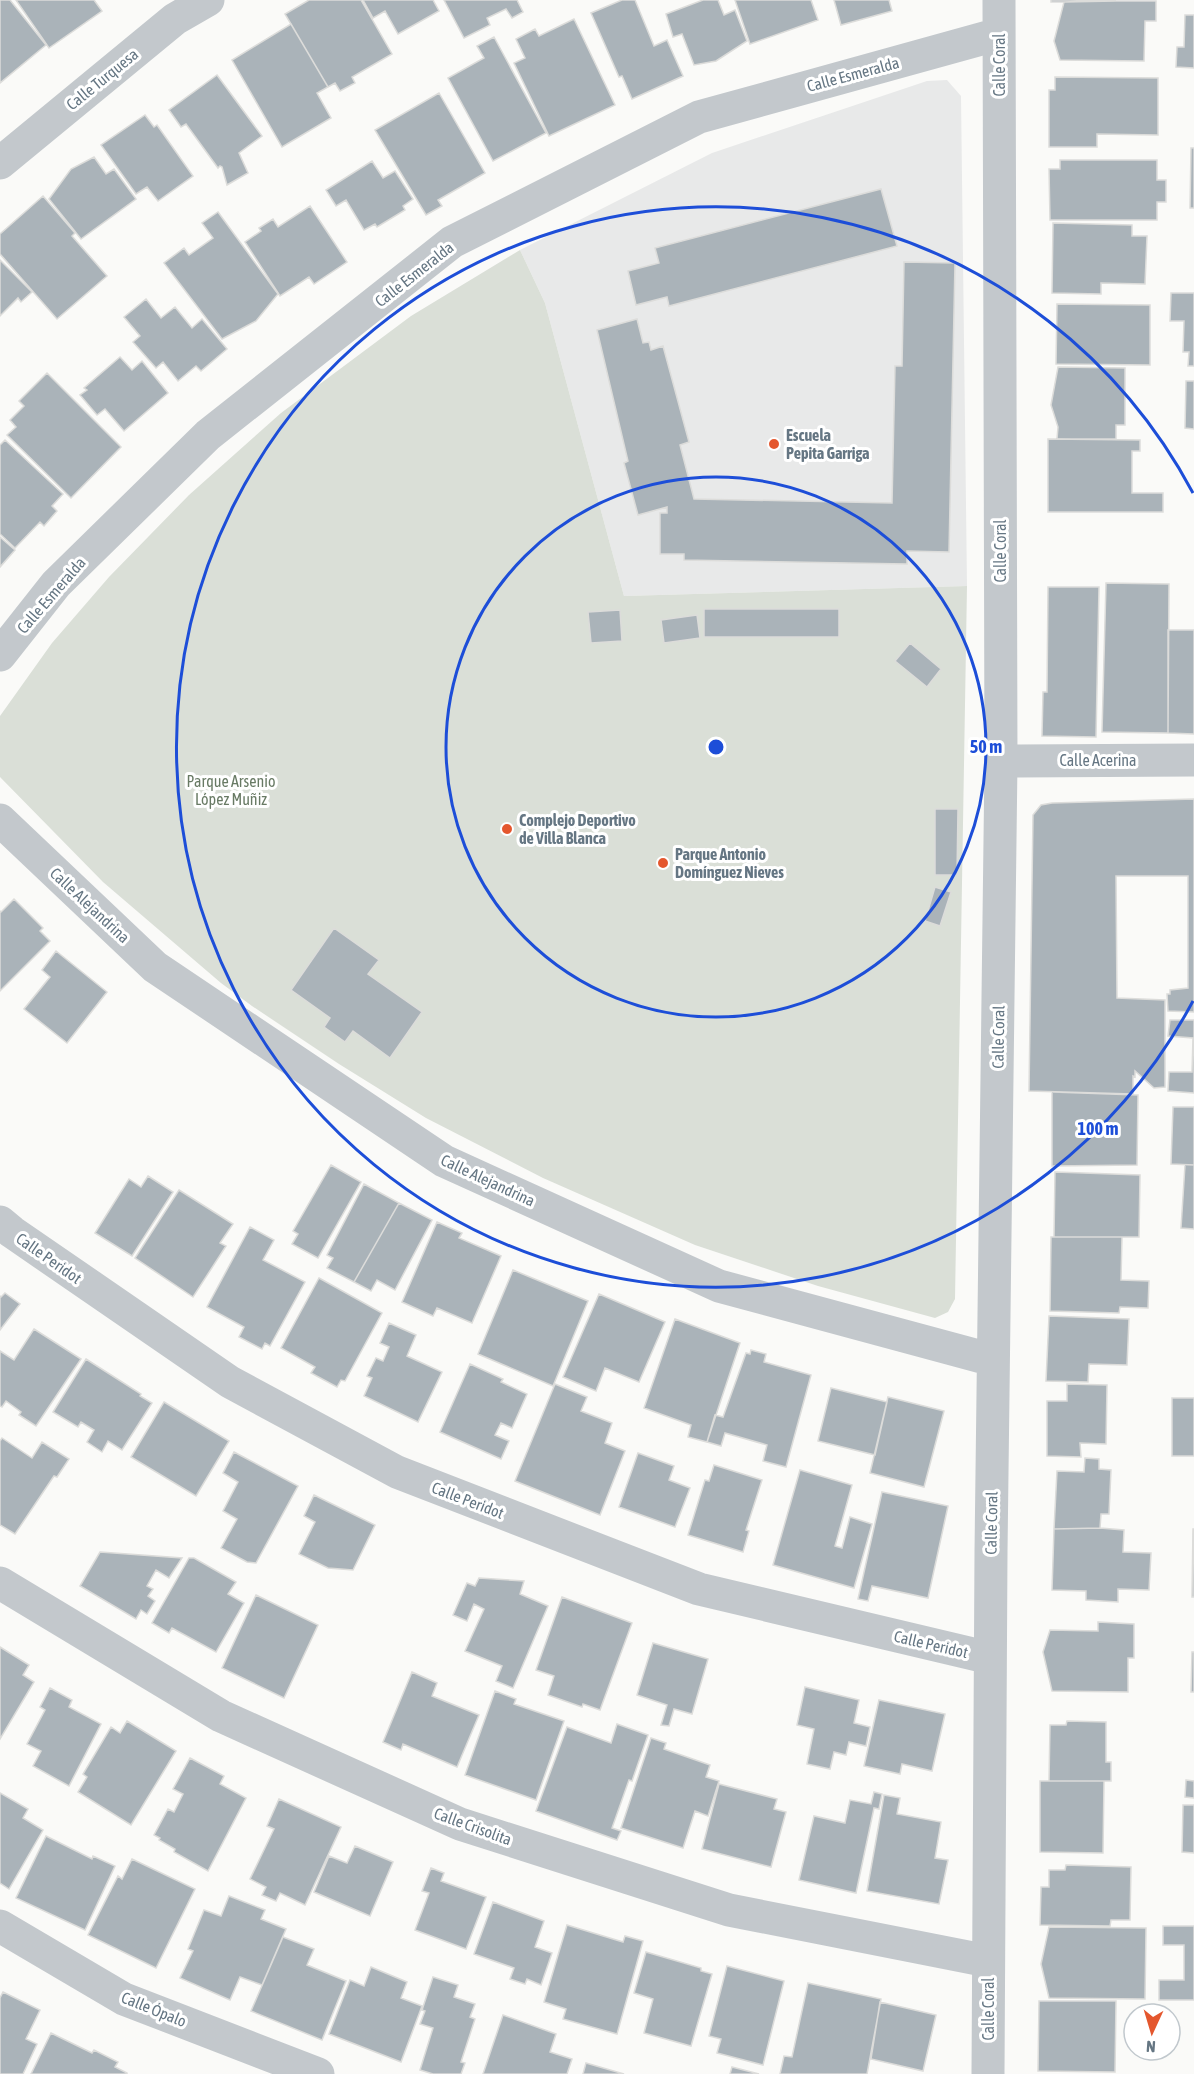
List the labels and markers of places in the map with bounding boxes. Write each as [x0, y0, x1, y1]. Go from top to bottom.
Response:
place label: Escuela Pepita Garriga [786, 426, 870, 462]
marker: Escuela Pepita Garriga [767, 437, 781, 451]
centre of rings [706, 737, 726, 757]
place label: Complejo Deportivo de Villa Blanca [519, 811, 636, 847]
marker: Complejo Deportivo de Villa Blanca [500, 822, 514, 836]
place label: Parque Antonio Domínguez Nieves [675, 845, 784, 881]
marker: Parque Antonio Domínguez Nieves [656, 856, 670, 870]

